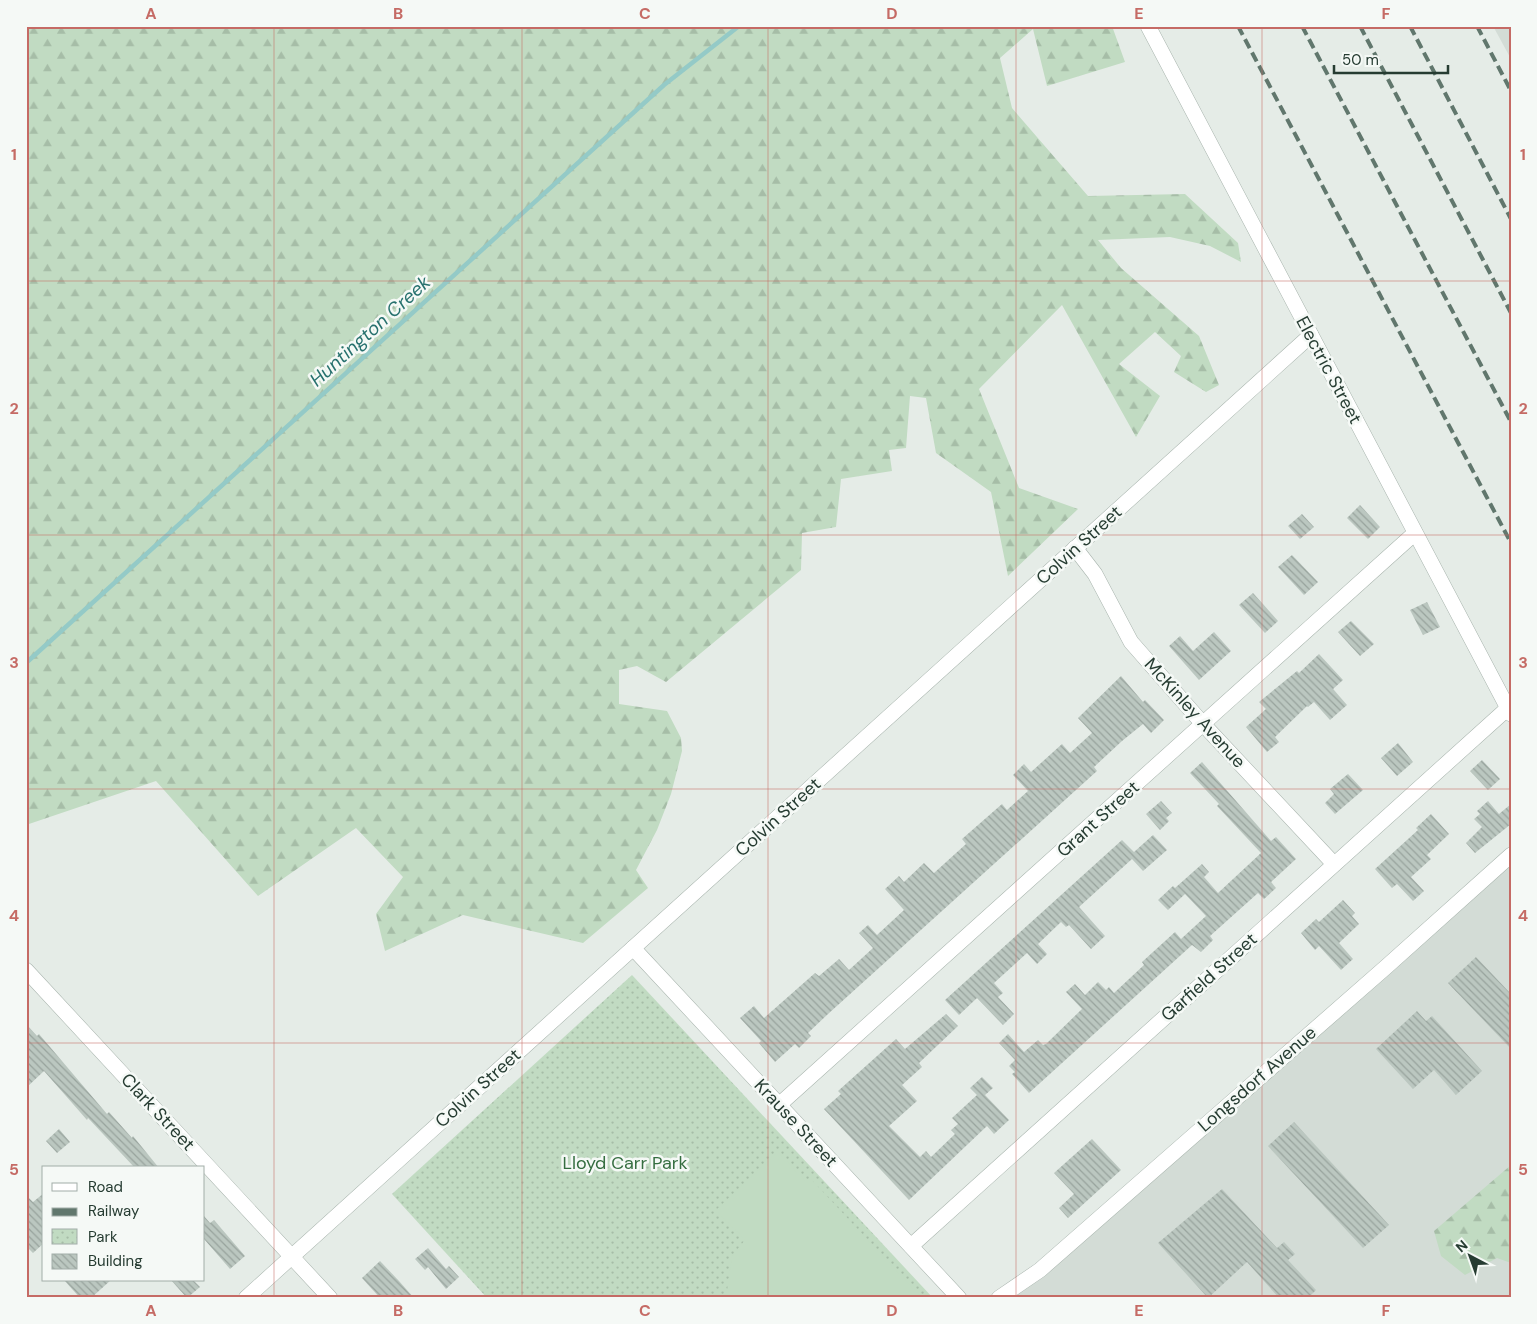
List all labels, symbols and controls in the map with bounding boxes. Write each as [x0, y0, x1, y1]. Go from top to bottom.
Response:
text: A [145, 3, 157, 24]
text: B [393, 3, 403, 24]
text: C [639, 3, 651, 24]
text: D [886, 3, 898, 24]
text: E [1134, 3, 1144, 24]
text: F [1382, 3, 1391, 24]
scale bar [1334, 42, 1448, 74]
text: 50 m [1342, 50, 1379, 70]
text: 1 [11, 144, 17, 165]
text: 1 [1520, 144, 1526, 165]
water label: Huntington Creek [304, 270, 436, 392]
street label: Electric Street [1291, 312, 1367, 428]
text: 2 [9, 398, 19, 419]
text: 2 [1518, 398, 1528, 419]
street label: Colvin Street [1031, 500, 1127, 590]
text: 3 [9, 652, 19, 673]
text: 3 [1518, 652, 1528, 673]
street label: McKinley Avenue [1139, 653, 1251, 773]
street label: Colvin Street [730, 772, 826, 862]
street label: Grant Street [1052, 776, 1144, 862]
text: 4 [9, 905, 19, 926]
text: 4 [1518, 905, 1528, 926]
street label: Garfield Street [1156, 927, 1262, 1027]
street label: Longsdorf Avenue [1193, 1021, 1321, 1137]
street label: Colvin Street [430, 1043, 526, 1133]
street label: Clark Street [116, 1068, 200, 1156]
street label: Krause Street [749, 1074, 843, 1172]
park label: Lloyd Carr Park [562, 1151, 688, 1175]
text: 5 [9, 1159, 19, 1180]
text: 5 [1518, 1159, 1528, 1180]
legend [42, 1166, 205, 1282]
text: Road [88, 1177, 123, 1197]
text: Railway [88, 1201, 140, 1221]
text: Park [88, 1227, 118, 1247]
north arrow [1444, 1232, 1494, 1282]
text: N [1452, 1236, 1471, 1256]
text: Building [88, 1251, 143, 1271]
text: A [145, 1300, 157, 1321]
text: B [393, 1300, 403, 1321]
text: C [639, 1300, 651, 1321]
text: D [886, 1300, 898, 1321]
text: E [1134, 1300, 1144, 1321]
text: F [1382, 1300, 1391, 1321]

